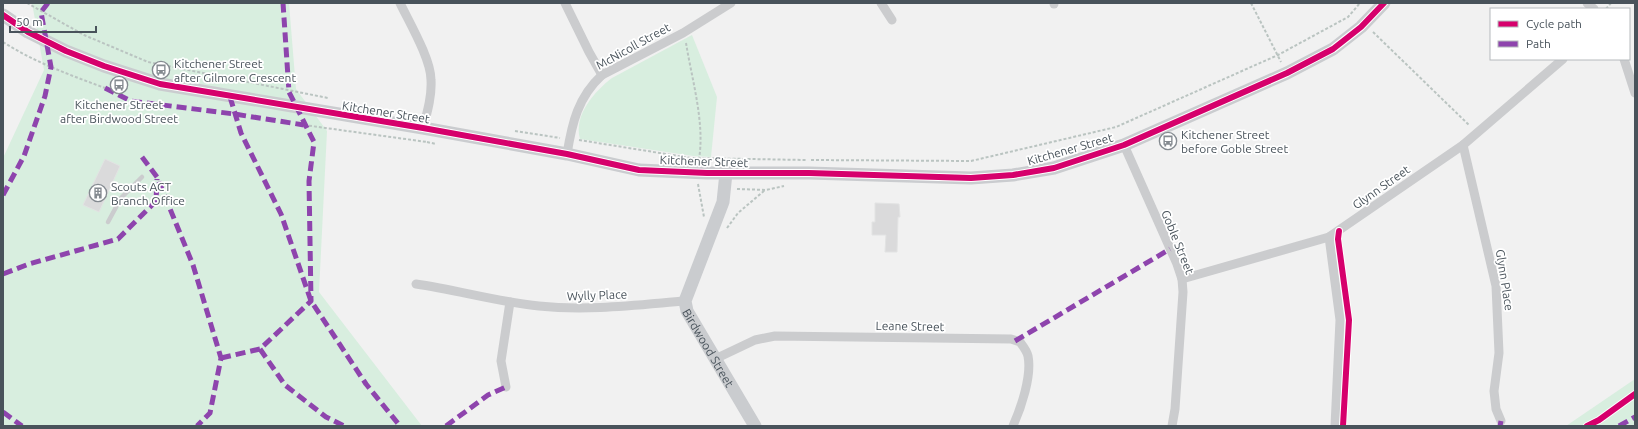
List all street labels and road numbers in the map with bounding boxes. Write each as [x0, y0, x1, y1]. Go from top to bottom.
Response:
street label: McNicoll Street [594, 20, 673, 72]
street label: Kitchener Street [341, 99, 431, 125]
street label: Kitchener Street [1026, 130, 1115, 167]
street label: Kitchener Street [660, 153, 749, 169]
street label: Glynn Street [1350, 162, 1412, 211]
street label: Goble Street [1159, 208, 1197, 276]
street label: Glynn Place [1494, 248, 1516, 312]
street label: Wylly Place [567, 287, 627, 303]
street label: Birdwood Street [680, 306, 737, 389]
street label: Leane Street [876, 319, 945, 333]

